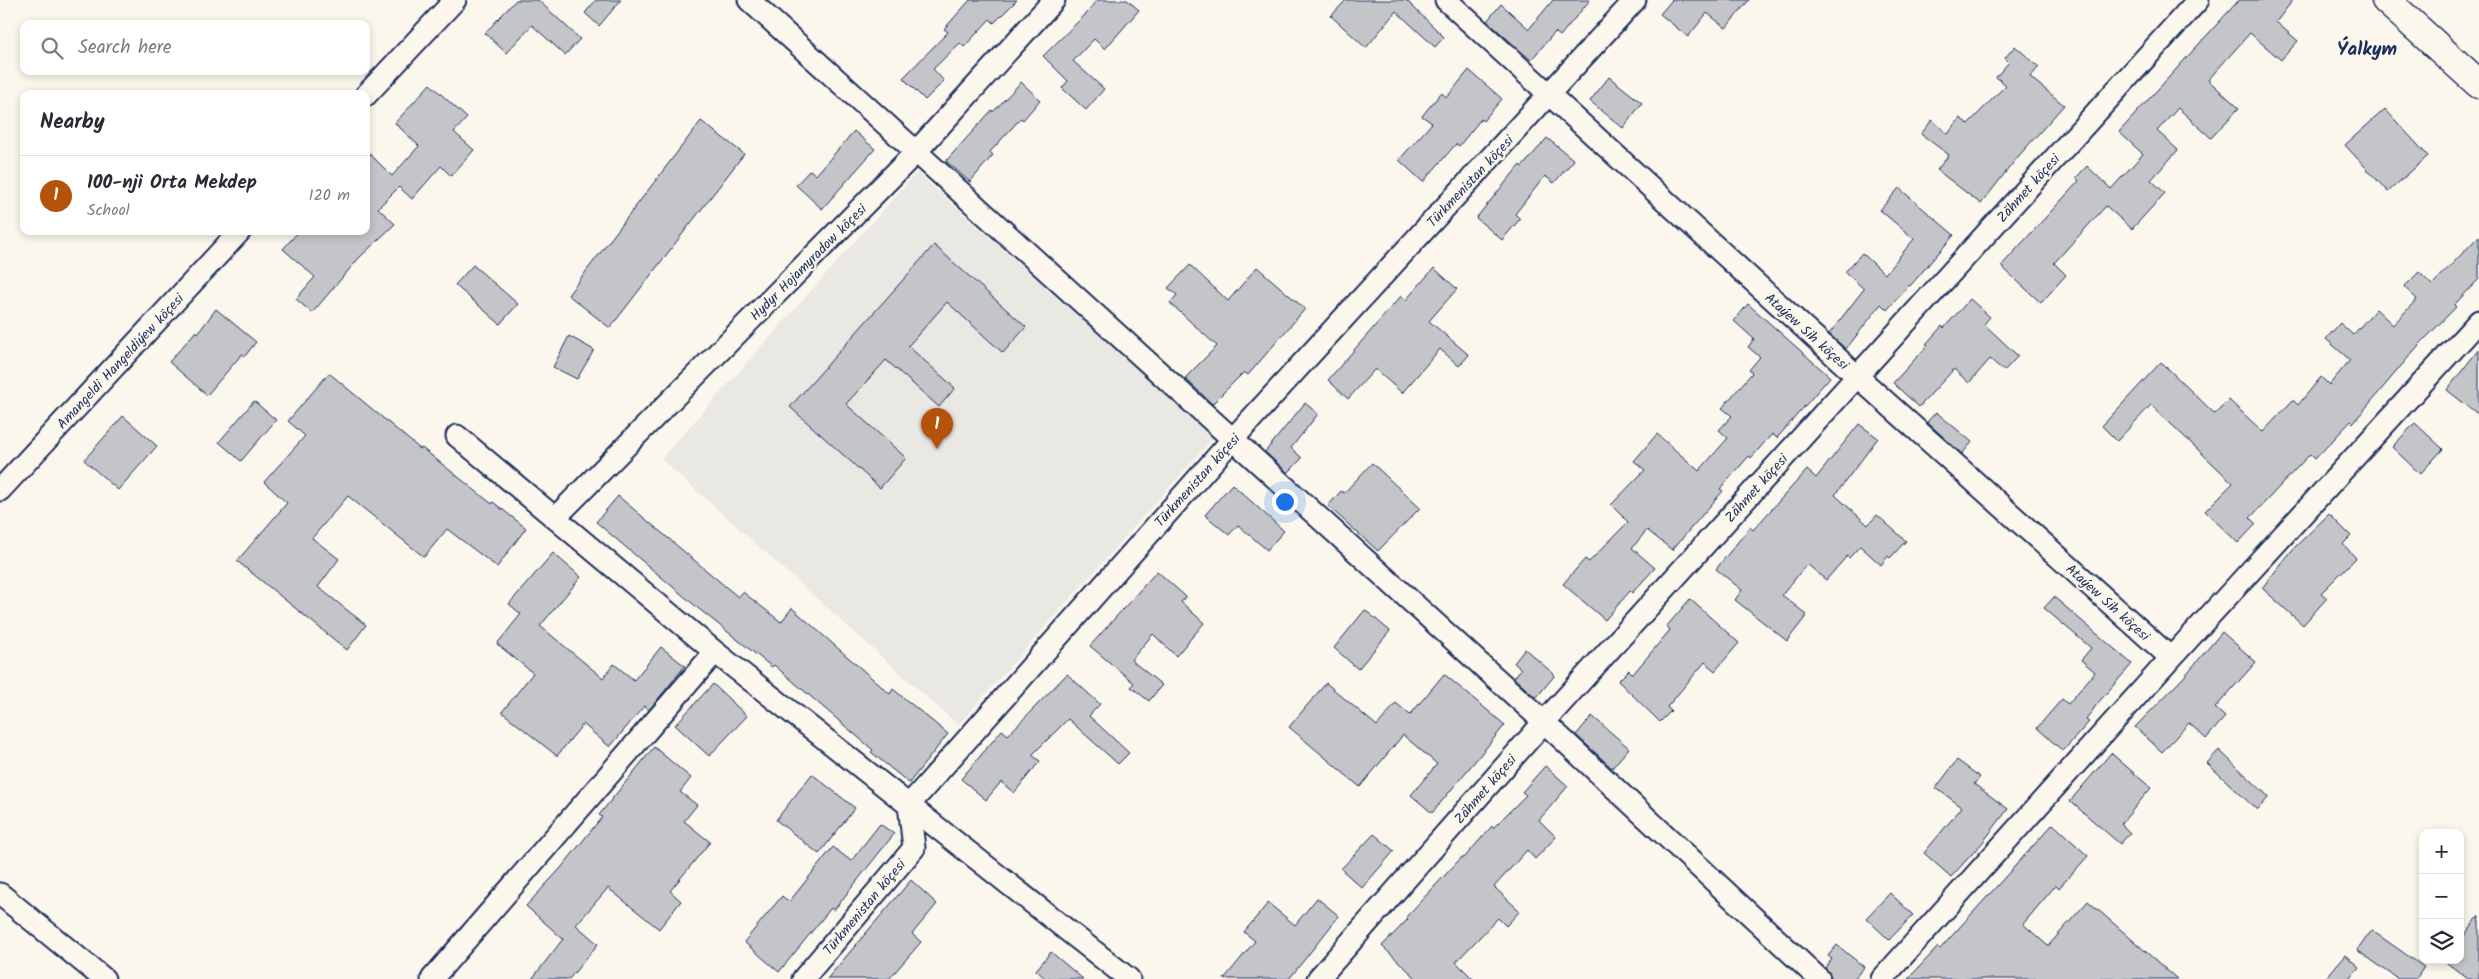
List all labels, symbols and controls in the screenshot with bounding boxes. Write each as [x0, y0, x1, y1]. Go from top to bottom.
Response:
search box [20, 20, 370, 75]
text: Search here [78, 33, 172, 63]
icon: search [38, 34, 66, 62]
district label: Ýalkym [2337, 35, 2397, 65]
text: Nearby [40, 106, 105, 139]
street label: Türkmenistan köçesi [1422, 130, 1520, 233]
street label: Zähmet köçesi [1992, 149, 2066, 228]
text: 100-nji Orta Mekdep [87, 168, 257, 198]
text: 1 [54, 183, 58, 208]
text: 120 m [309, 183, 350, 208]
text: School [87, 198, 130, 223]
street label: Hydyr Hojamyradow köçesi [745, 199, 873, 326]
street label: Amangeldi Hangeldiýew köçesi [52, 288, 190, 435]
street label: Ataýew Sih köçesi [1759, 288, 1854, 376]
pin: 1 [921, 408, 953, 449]
street label: Türkmenistan köçesi [1150, 428, 1246, 532]
street label: Zähmet köçesi [1720, 449, 1794, 528]
your location [1272, 489, 1298, 515]
street label: Ataýew Sih köçesi [2060, 559, 2155, 647]
street label: Zähmet köçesi [1449, 749, 1523, 829]
map controls [2419, 829, 2464, 964]
button: + [2419, 829, 2464, 874]
street label: Türkmenistan köçesi [818, 854, 912, 960]
button: − [2419, 874, 2464, 919]
button: layers [2419, 919, 2464, 964]

